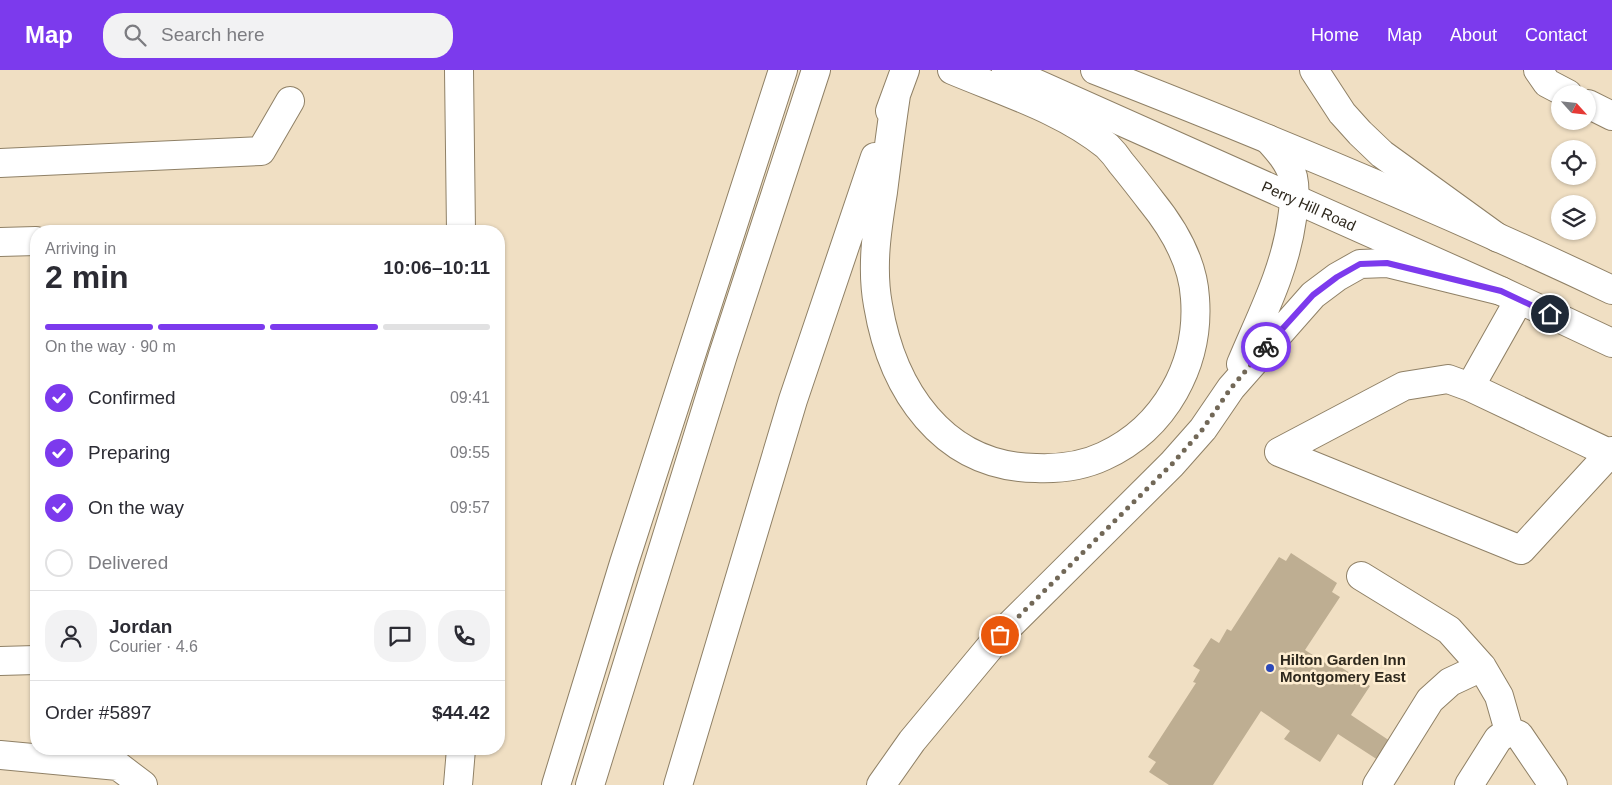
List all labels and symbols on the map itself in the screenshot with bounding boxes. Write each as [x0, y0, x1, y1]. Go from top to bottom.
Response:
north arrow [1551, 85, 1596, 130]
street label: Perry Hill Road [1260, 177, 1359, 234]
pin [1529, 293, 1571, 335]
courier [1241, 322, 1291, 372]
pin [979, 614, 1021, 656]
place label: Hilton Garden Inn Montgomery East [1280, 651, 1406, 685]
marker: Hilton Garden Inn Montgomery East [1264, 662, 1276, 674]

